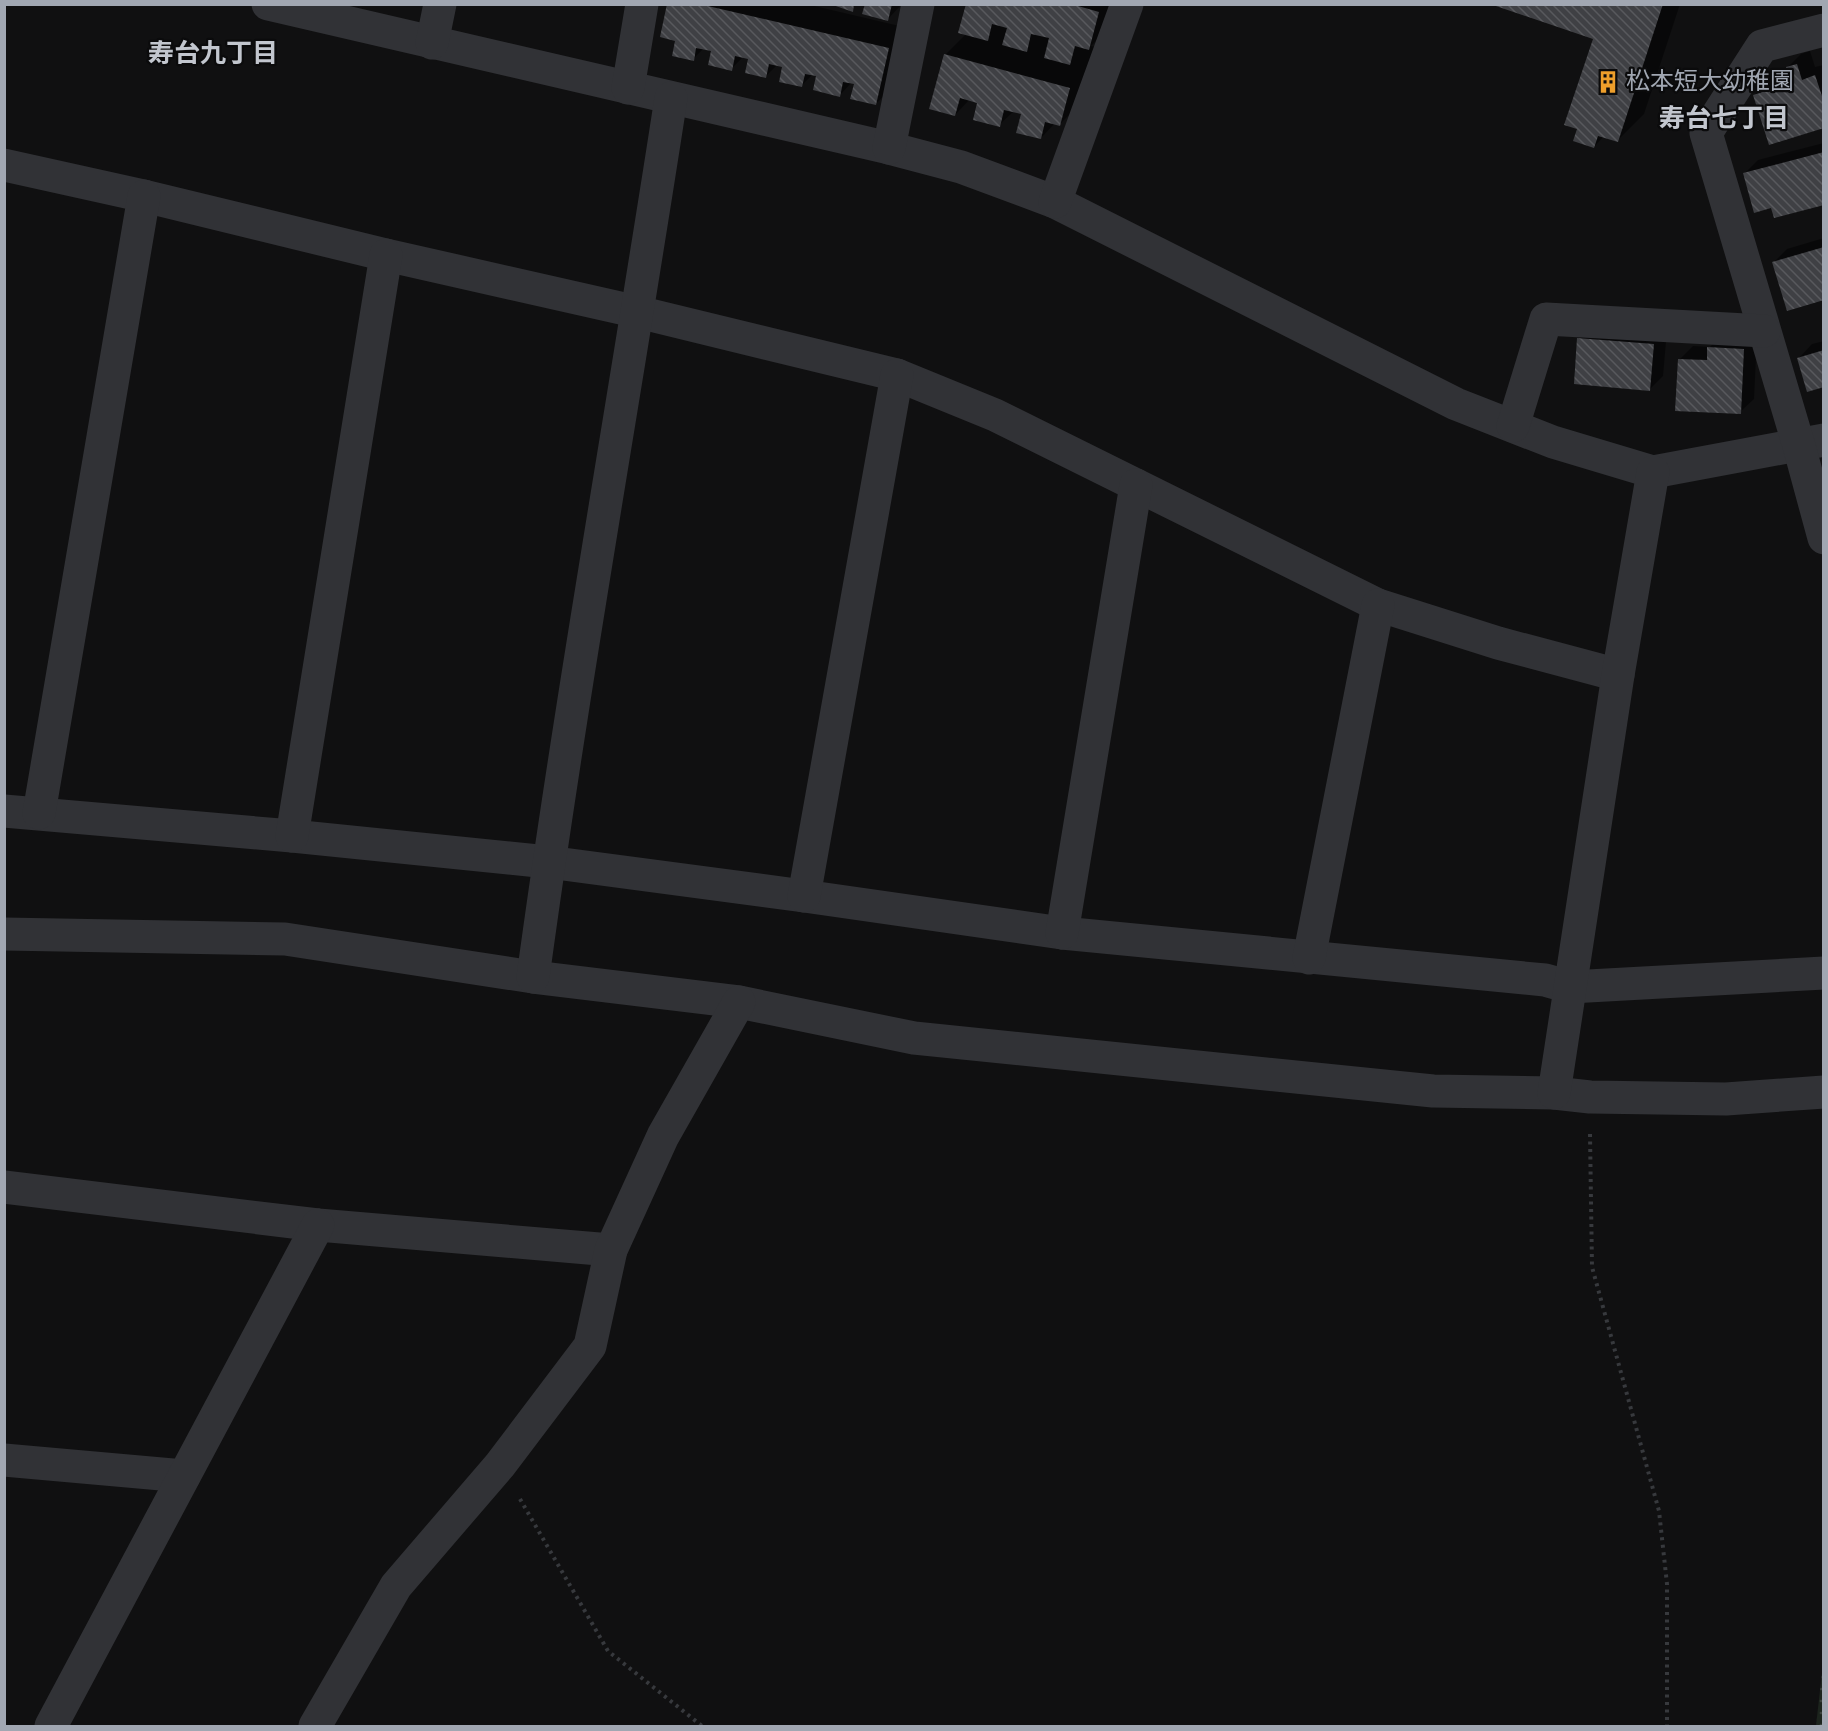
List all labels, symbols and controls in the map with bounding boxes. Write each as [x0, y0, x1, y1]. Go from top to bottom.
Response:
district label: 寿台九丁目 [148, 39, 278, 67]
place label: 松本短大幼稚園 [1626, 68, 1794, 94]
building icon: 松本短大幼稚園 [1595, 69, 1621, 95]
district label: 寿台七丁目 [1659, 104, 1789, 132]

